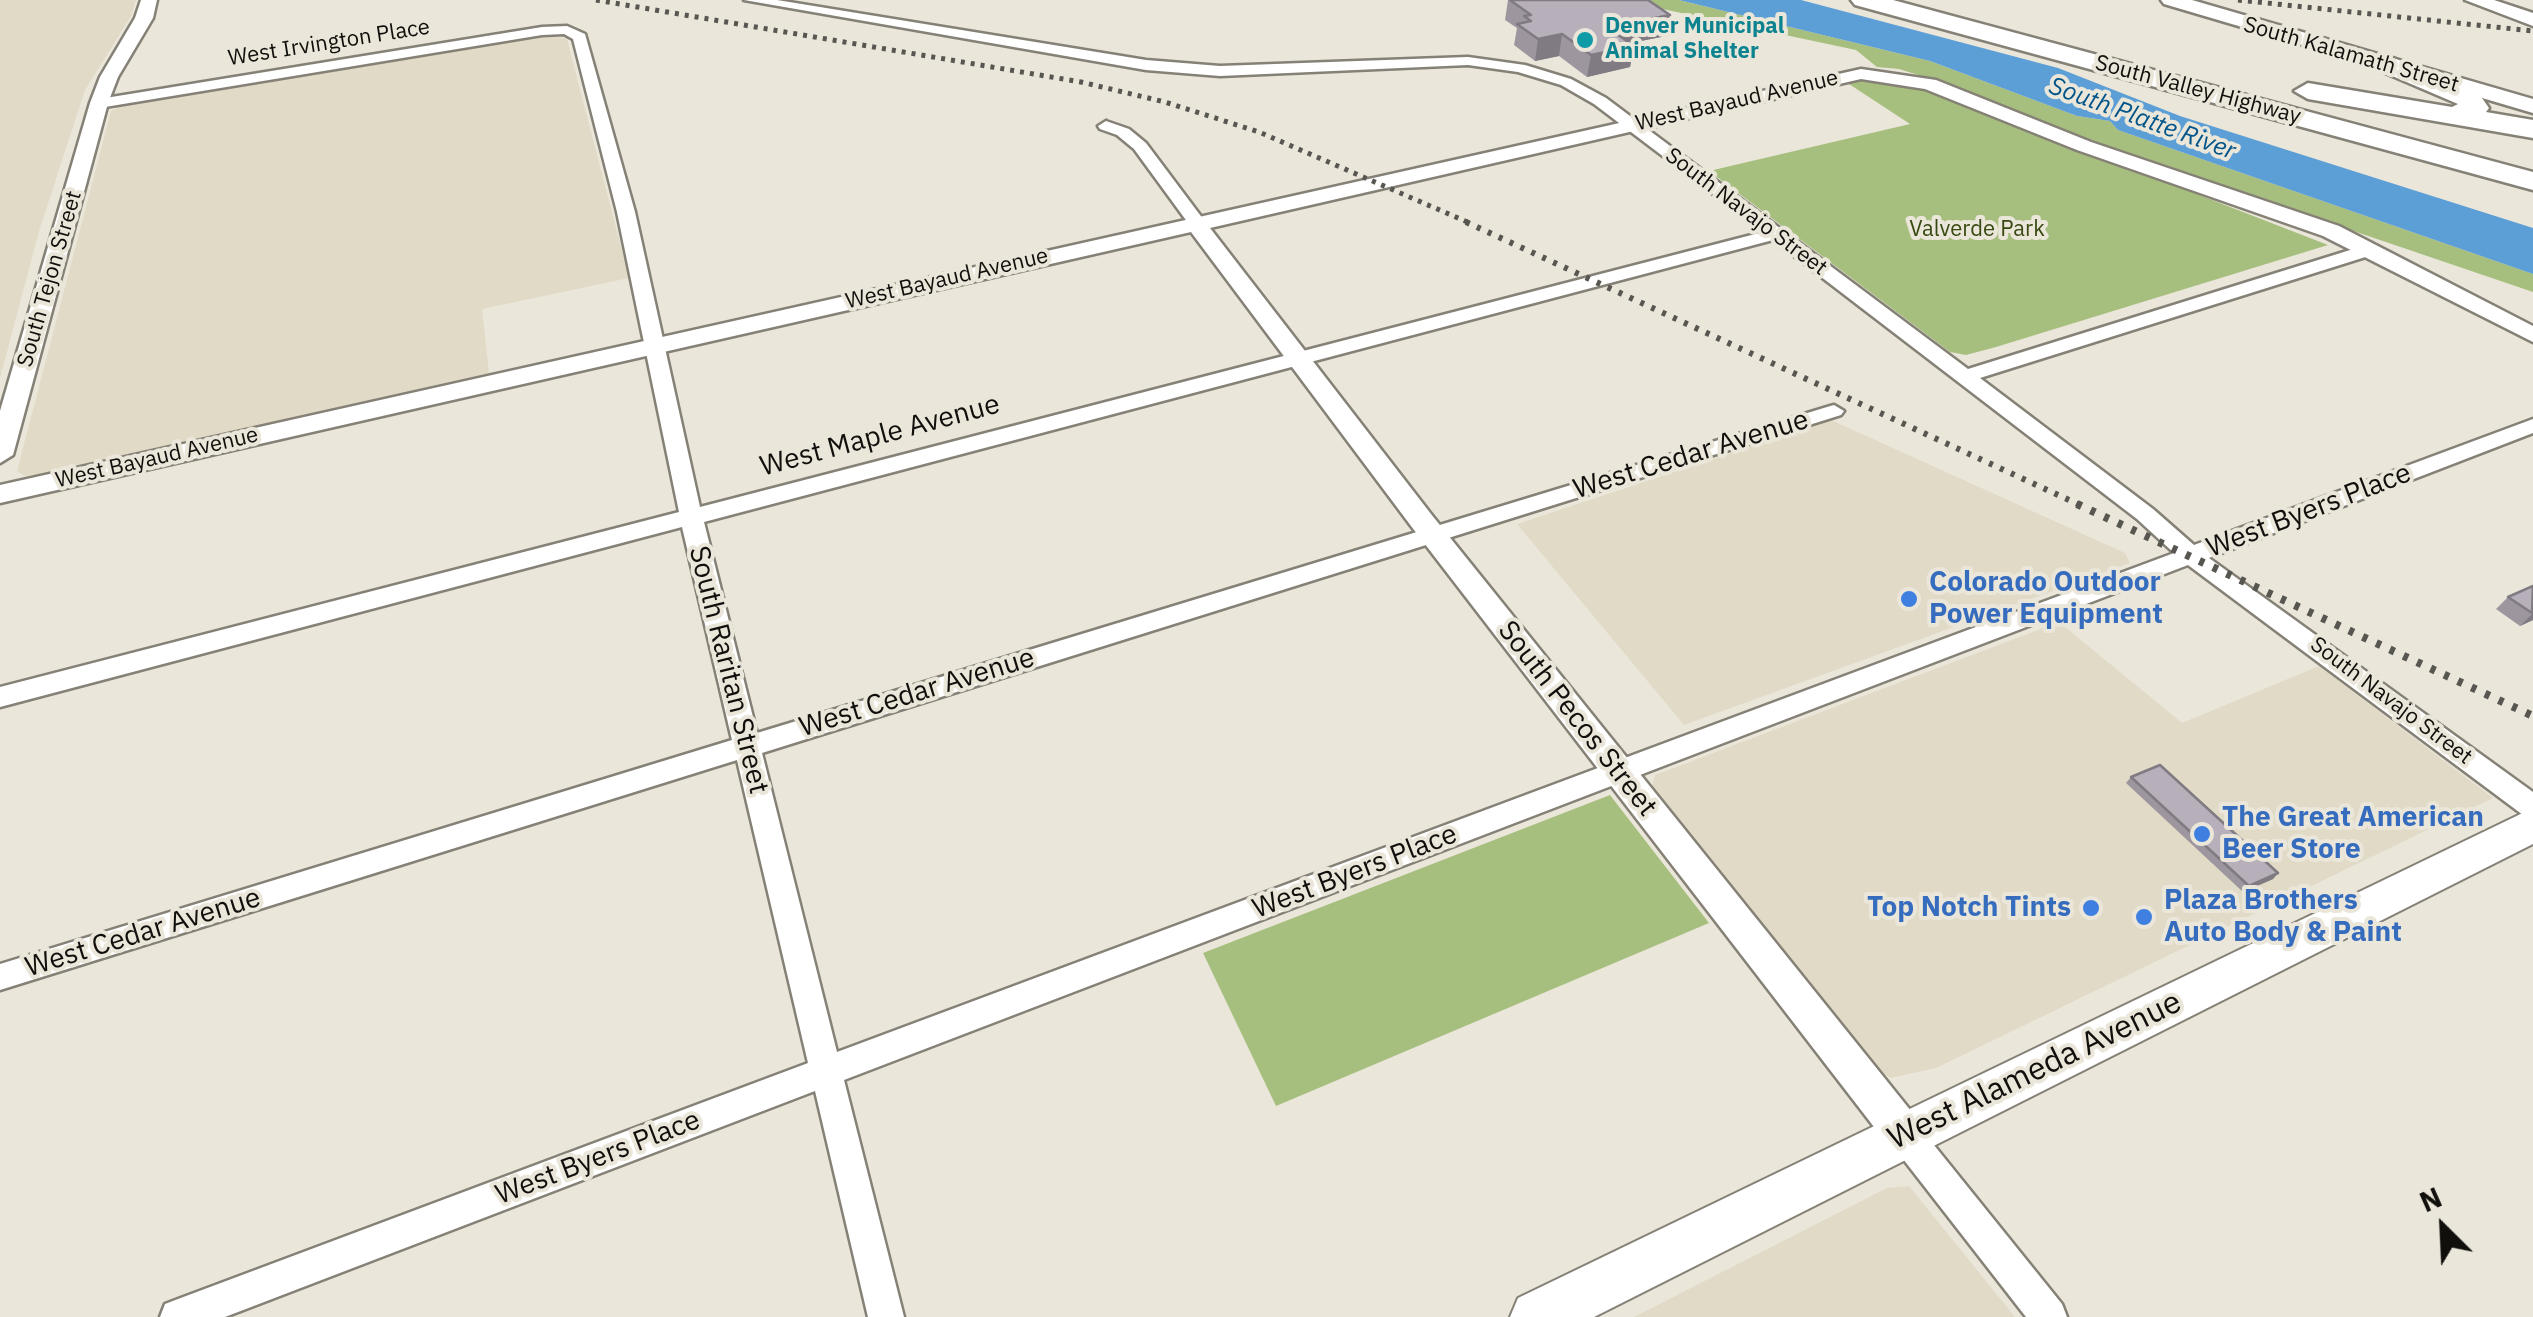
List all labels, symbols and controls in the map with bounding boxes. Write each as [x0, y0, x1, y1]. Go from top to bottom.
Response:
street label: South Kalamath Street [2240, 12, 2462, 98]
street label: West Irvington Place [226, 14, 432, 72]
place label: Denver Municipal Animal Shelter [1605, 14, 1784, 66]
marker: Denver Municipal Animal Shelter [1574, 29, 1596, 51]
street label: South Valley Highway [2092, 50, 2304, 130]
street label: West Bayaud Avenue [1633, 65, 1841, 137]
water label: South Platte River [2045, 71, 2239, 167]
street label: South Navajo Street [1660, 143, 1832, 281]
street label: South Tejon Street [12, 188, 88, 370]
park label: Valverde Park [1909, 217, 2045, 243]
street label: West Bayaud Avenue [843, 243, 1051, 315]
street label: West Maple Avenue [756, 388, 1004, 484]
street label: West Cedar Avenue [1569, 403, 1813, 507]
street label: West Bayaud Avenue [53, 422, 261, 494]
street label: West Byers Place [2202, 457, 2416, 565]
street label: South Raritan Street [681, 543, 775, 797]
place label: Colorado Outdoor Power Equipment [1929, 566, 2163, 632]
marker: Colorado Outdoor Power Equipment [1898, 588, 1920, 610]
street label: South Pecos Street [1490, 615, 1664, 823]
street label: South Navajo Street [2305, 632, 2477, 770]
street label: West Cedar Avenue [795, 641, 1039, 745]
place label: The Great American Beer Store [2222, 801, 2484, 867]
street label: West Byers Place [1248, 818, 1462, 926]
marker: The Great American Beer Store [2191, 823, 2213, 845]
street label: West Cedar Avenue [21, 881, 265, 985]
place label: Plaza Brothers Auto Body & Paint [2164, 884, 2402, 950]
place label: Top Notch Tints [1867, 891, 2071, 925]
marker: Top Notch Tints [2080, 897, 2102, 919]
marker: Plaza Brothers Auto Body & Paint [2133, 906, 2155, 928]
street label: West Alameda Avenue [1882, 983, 2188, 1159]
street label: West Byers Place [491, 1104, 705, 1212]
north arrow [2393, 1177, 2493, 1277]
text: N [2414, 1178, 2447, 1220]

